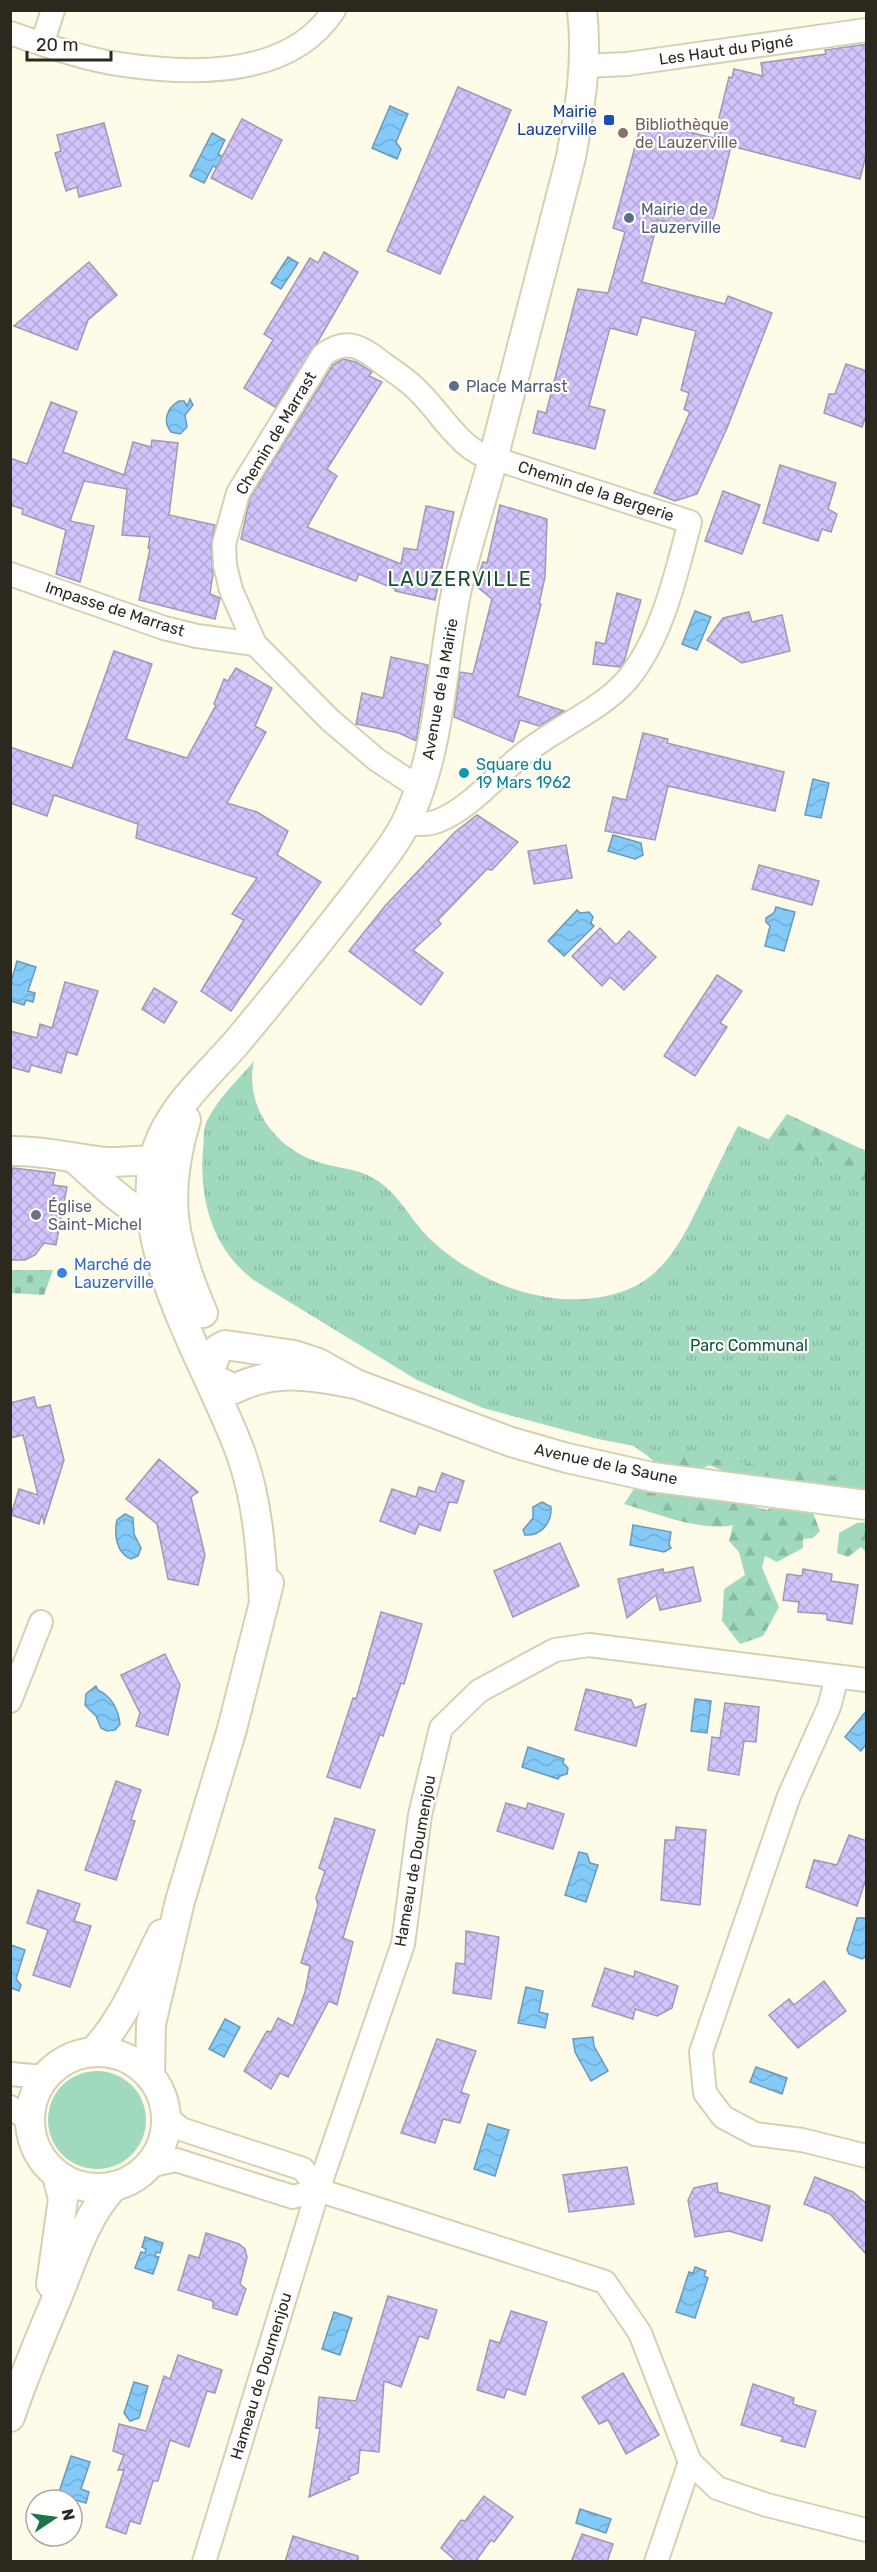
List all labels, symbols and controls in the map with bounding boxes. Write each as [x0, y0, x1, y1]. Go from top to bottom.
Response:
scale bar [27, 24, 111, 62]
street label: Les Haut du Pigné [658, 31, 794, 69]
text: 20 m [36, 34, 78, 56]
place label: Mairie Lauzerville [517, 102, 597, 139]
marker: Mairie Lauzerville [602, 113, 616, 127]
place label: Bibliothèque de Lauzerville [635, 115, 737, 152]
marker: Bibliothèque de Lauzerville [616, 126, 630, 140]
place label: Mairie de Lauzerville [641, 200, 721, 237]
marker: Mairie de Lauzerville [622, 211, 636, 225]
street label: Chemin de Marrast [232, 368, 320, 498]
place label: Place Marrast [466, 377, 568, 396]
marker: Place Marrast [447, 379, 461, 393]
street label: Chemin de la Bergerie [516, 457, 677, 525]
district label: LAUZERVILLE [388, 567, 532, 591]
street label: Impasse de Marrast [43, 578, 187, 640]
street label: Avenue de la Mairie [418, 617, 462, 761]
place label: Square du 19 Mars 1962 [476, 755, 571, 792]
marker: Square du 19 Mars 1962 [457, 766, 471, 780]
place label: Église Saint-Michel [48, 1197, 142, 1234]
marker: Église Saint-Michel [29, 1208, 43, 1222]
place label: Marché de Lauzerville [74, 1255, 154, 1292]
marker: Marché de Lauzerville [55, 1266, 69, 1280]
park label: Parc Communal [690, 1336, 808, 1355]
street label: Avenue de la Saune [533, 1440, 679, 1488]
street label: Hameau de Doumenjou [391, 1774, 439, 1948]
street label: Hameau de Doumenjou [227, 2290, 295, 2462]
north arrow [24, 2488, 84, 2548]
text: N [58, 2507, 79, 2522]

